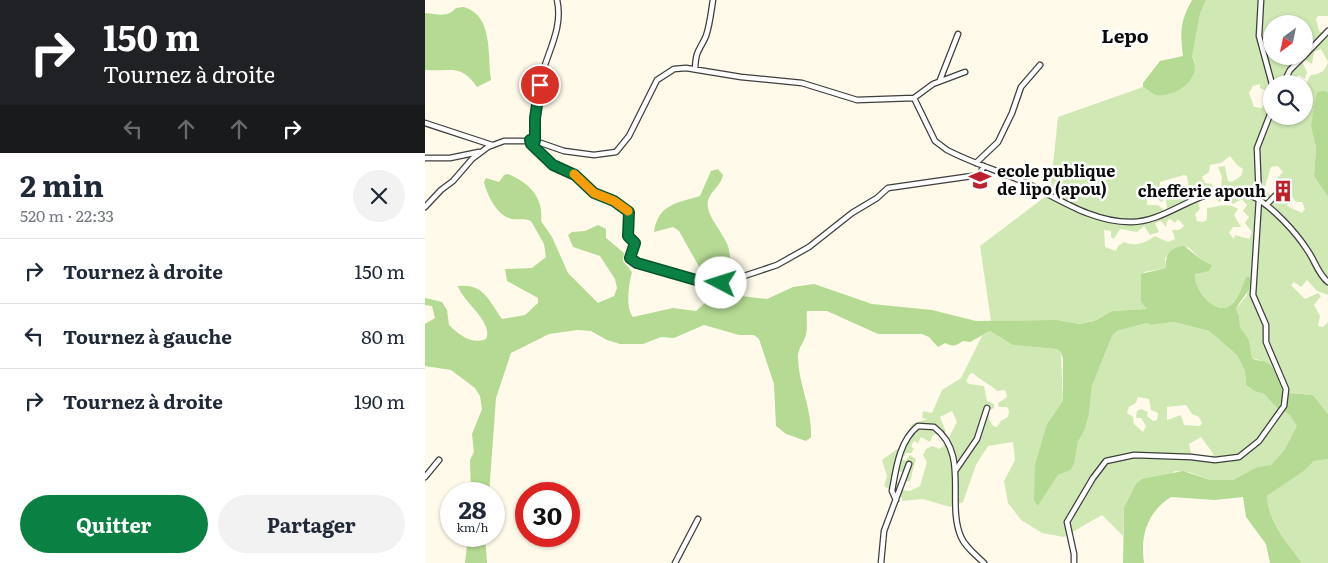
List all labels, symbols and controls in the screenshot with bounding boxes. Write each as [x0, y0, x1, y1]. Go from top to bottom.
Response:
text: 150 m [103, 10, 200, 62]
north arrow [1263, 15, 1313, 65]
map controls [1263, 15, 1313, 125]
icon: right [20, 20, 85, 85]
district label: Lepo [1101, 21, 1149, 49]
text: Tournez à droite [103, 57, 275, 90]
pin [519, 64, 561, 106]
icon: arrive [526, 71, 554, 99]
button: search [1263, 75, 1313, 125]
icon: left [119, 115, 147, 143]
icon: ahead [172, 115, 200, 143]
icon: ahead [225, 115, 253, 143]
icon: right [278, 115, 306, 143]
place label: ecole publique de lipo (apou) [997, 158, 1115, 200]
text: 2 min [20, 162, 104, 206]
school or university icon: ecole publique de lipo (apou) [967, 167, 993, 193]
button: close [353, 170, 405, 222]
place label: chefferie apouh [1138, 178, 1266, 202]
building icon: chefferie apouh [1270, 178, 1296, 204]
text: 520 m · 22:33 [20, 203, 114, 227]
position arrow [694, 256, 746, 308]
icon: right [20, 257, 48, 285]
text: Tournez à droite [63, 257, 223, 285]
text: 150 m [354, 257, 405, 285]
icon: left [20, 322, 48, 350]
text: Tournez à gauche [63, 322, 232, 350]
text: 80 m [361, 322, 405, 350]
icon: right [20, 387, 48, 415]
text: Tournez à droite [63, 387, 223, 415]
text: 190 m [354, 387, 405, 415]
speed limit sign: 30 [515, 482, 580, 547]
text: 28 [458, 490, 487, 527]
button: Quitter [20, 495, 208, 553]
button: Partager [218, 495, 405, 553]
text: km/h [457, 518, 488, 536]

